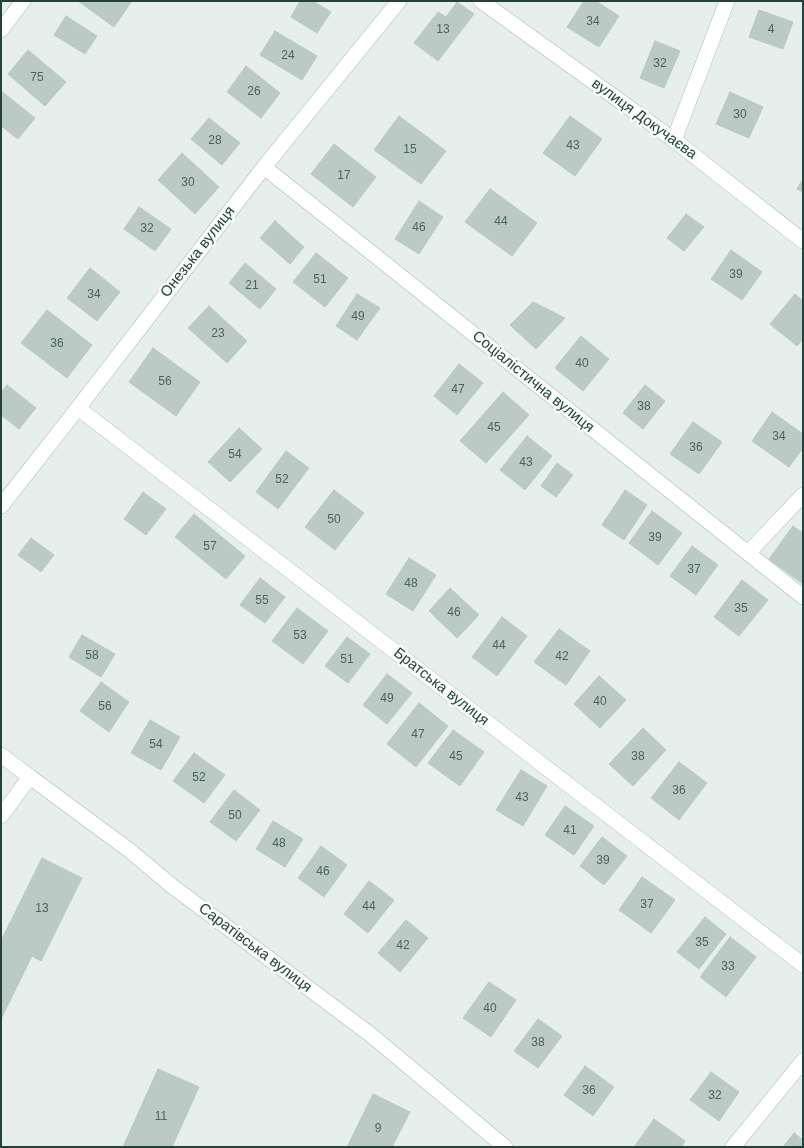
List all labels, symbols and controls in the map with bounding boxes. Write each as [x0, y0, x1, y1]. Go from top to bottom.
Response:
house number: 34 [586, 15, 600, 29]
house number: 13 [436, 23, 450, 37]
house number: 4 [768, 23, 774, 37]
house number: 24 [281, 49, 295, 63]
house number: 32 [653, 57, 667, 71]
house number: 75 [30, 71, 44, 85]
street label: вулиця Докучаєва [588, 75, 700, 163]
house number: 26 [247, 85, 261, 99]
house number: 30 [733, 108, 747, 122]
house number: 28 [208, 134, 222, 148]
house number: 43 [566, 139, 580, 153]
house number: 15 [403, 143, 417, 157]
house number: 17 [337, 169, 351, 183]
house number: 30 [181, 176, 195, 190]
street label: Онезька вулиця [157, 203, 239, 301]
house number: 44 [494, 215, 508, 229]
house number: 46 [412, 221, 426, 235]
house number: 32 [140, 222, 154, 236]
house number: 39 [729, 268, 743, 282]
house number: 51 [313, 273, 327, 287]
house number: 21 [245, 279, 259, 293]
house number: 34 [87, 288, 101, 302]
house number: 49 [351, 310, 365, 324]
house number: 23 [211, 327, 225, 341]
street label: Соціалістична вулиця [468, 327, 598, 437]
house number: 36 [50, 337, 64, 351]
house number: 40 [575, 357, 589, 371]
house number: 56 [158, 375, 172, 389]
house number: 47 [451, 383, 465, 397]
house number: 38 [637, 400, 651, 414]
house number: 45 [487, 421, 501, 435]
house number: 34 [772, 430, 786, 444]
house number: 36 [689, 441, 703, 455]
house number: 54 [228, 448, 242, 462]
house number: 43 [519, 456, 533, 470]
house number: 52 [275, 473, 289, 487]
house number: 50 [327, 513, 341, 527]
house number: 39 [648, 531, 662, 545]
house number: 57 [203, 540, 217, 554]
house number: 37 [687, 563, 701, 577]
house number: 48 [404, 577, 418, 591]
house number: 55 [255, 594, 269, 608]
house number: 35 [734, 602, 748, 616]
house number: 46 [447, 606, 461, 620]
house number: 53 [293, 629, 307, 643]
house number: 44 [492, 639, 506, 653]
street label: Братська вулиця [390, 644, 492, 730]
house number: 58 [85, 649, 99, 663]
house number: 42 [555, 650, 569, 664]
house number: 51 [340, 653, 354, 667]
house number: 49 [380, 692, 394, 706]
house number: 40 [593, 695, 607, 709]
house number: 56 [98, 700, 112, 714]
house number: 47 [411, 728, 425, 742]
house number: 54 [149, 738, 163, 752]
house number: 45 [449, 750, 463, 764]
house number: 38 [631, 750, 645, 764]
house number: 52 [192, 771, 206, 785]
house number: 36 [672, 784, 686, 798]
house number: 43 [515, 791, 529, 805]
house number: 50 [228, 809, 242, 823]
house number: 41 [563, 824, 577, 838]
house number: 48 [272, 837, 286, 851]
house number: 39 [596, 854, 610, 868]
house number: 46 [316, 865, 330, 879]
house number: 37 [640, 898, 654, 912]
street label: Саратівська вулиця [195, 900, 315, 996]
house number: 44 [362, 900, 376, 914]
house number: 13 [35, 902, 49, 916]
house number: 35 [695, 936, 709, 950]
house number: 42 [396, 939, 410, 953]
house number: 33 [721, 960, 735, 974]
house number: 40 [483, 1002, 497, 1016]
house number: 38 [531, 1036, 545, 1050]
house number: 36 [582, 1084, 596, 1098]
house number: 32 [708, 1089, 722, 1103]
house number: 11 [155, 1110, 167, 1124]
house number: 9 [375, 1122, 381, 1136]

